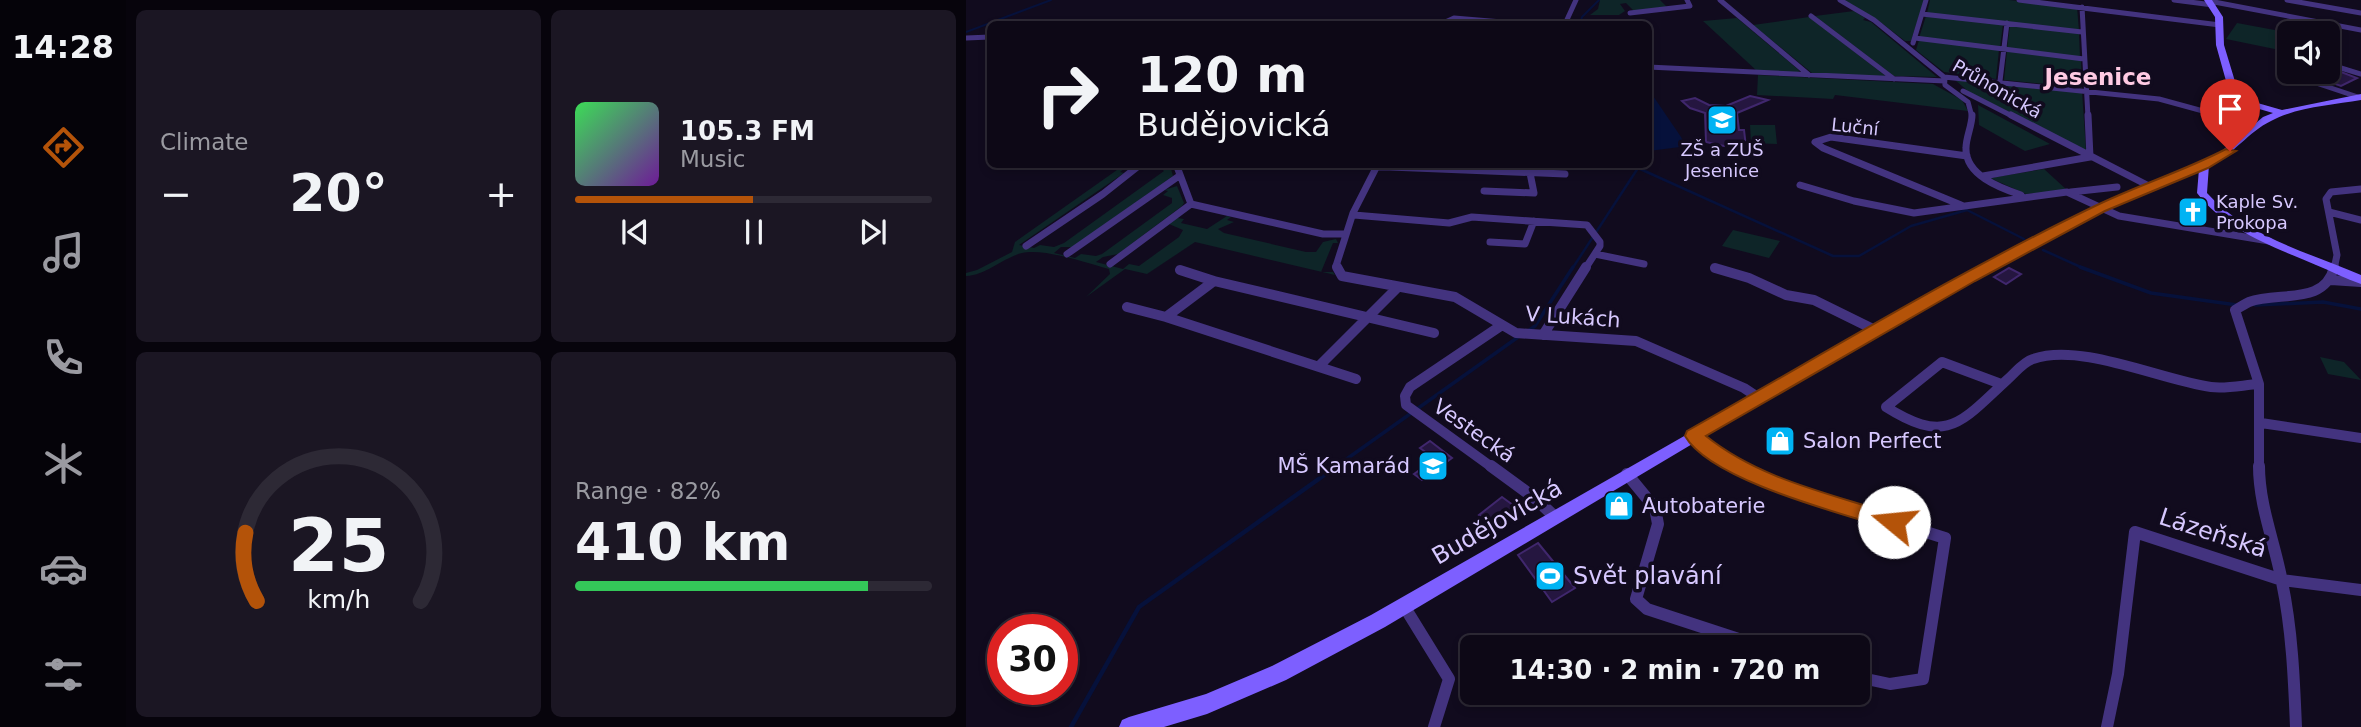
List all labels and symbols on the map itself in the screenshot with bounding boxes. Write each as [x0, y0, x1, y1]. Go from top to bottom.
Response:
street label: Průhonická [1949, 55, 2045, 122]
district label: Jesenice [2043, 64, 2151, 90]
pin [2200, 79, 2260, 151]
school or university icon: ZŠ a ZUŠ Jesenice [1705, 103, 1739, 137]
street label: Luční [1830, 114, 1881, 140]
place label: ZŠ a ZUŠ Jesenice [1680, 139, 1764, 181]
place label: Kaple Sv. Prokopa [2216, 191, 2298, 233]
church icon: Kaple Sv. Prokopa [2176, 195, 2210, 229]
street label: V Lukách [1525, 302, 1621, 332]
street label: Vestecká [1429, 394, 1519, 468]
shop icon: Salon Perfect [1763, 424, 1797, 458]
place label: Salon Perfect [1803, 429, 1941, 453]
school or university icon: MŠ Kamarád [1416, 449, 1450, 483]
place label: MŠ Kamarád [1277, 453, 1410, 478]
street label: Budějovická [1427, 474, 1567, 570]
position arrow [1857, 485, 1931, 559]
shop icon: Autobaterie [1602, 489, 1636, 523]
place label: Autobaterie [1642, 494, 1766, 518]
street label: Lázeňská [2156, 502, 2270, 564]
sports icon: Svět plavání [1533, 559, 1567, 593]
place label: Svět plavání [1573, 562, 1723, 590]
speed limit sign: 30 [987, 614, 1078, 705]

